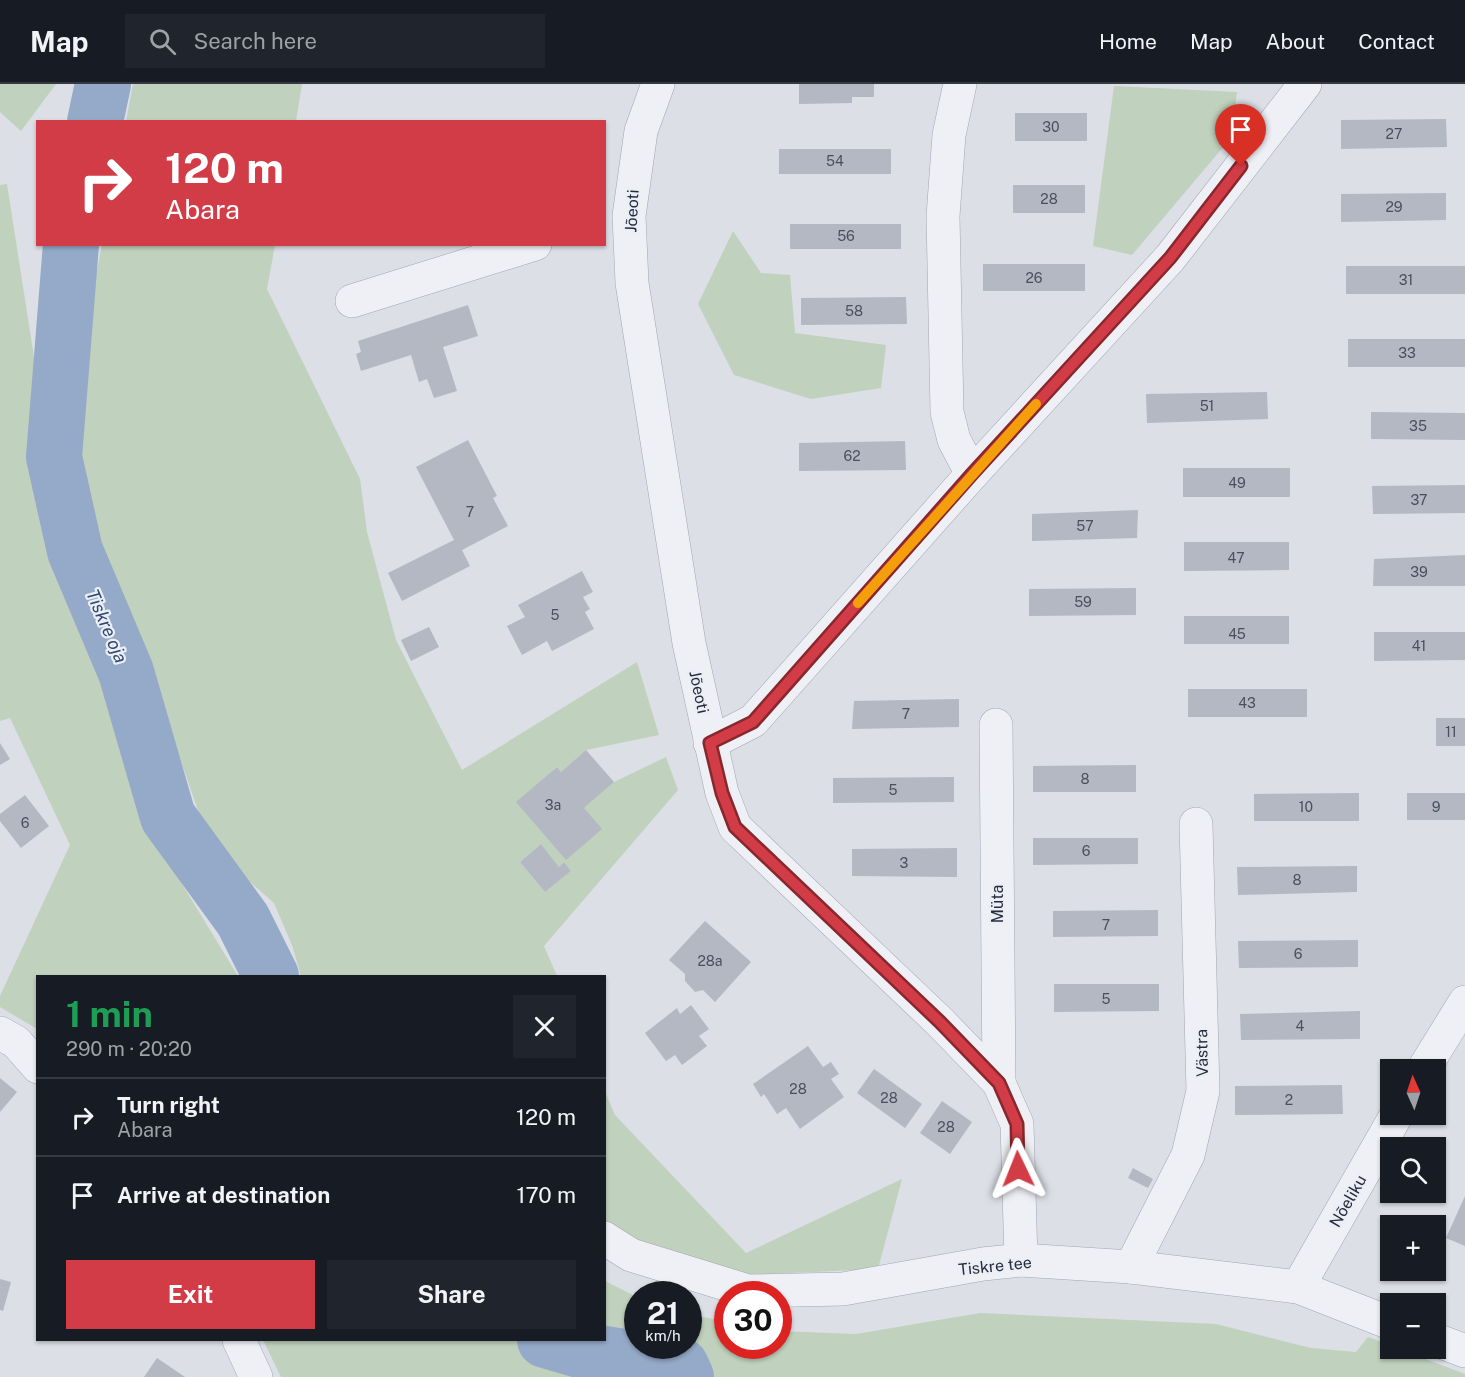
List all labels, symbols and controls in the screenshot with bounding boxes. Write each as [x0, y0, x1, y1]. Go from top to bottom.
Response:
search box [125, 14, 545, 68]
text: Map [30, 25, 89, 58]
icon: search [146, 25, 179, 58]
text: Search here [194, 28, 317, 54]
text: Home [1099, 29, 1157, 54]
text: Map [1190, 29, 1233, 54]
text: About [1266, 29, 1325, 54]
text: Contact [1358, 29, 1435, 54]
pin [1215, 104, 1266, 166]
icon: arrive [1224, 113, 1257, 146]
house number: 30 [1042, 119, 1060, 135]
house number: 27 [1386, 126, 1402, 142]
text: 120 m [165, 143, 284, 192]
icon: right [66, 144, 144, 222]
house number: 54 [826, 153, 844, 169]
street label: Jõeoti [621, 189, 643, 233]
house number: 28 [1040, 191, 1058, 207]
text: Abara [165, 193, 240, 225]
house number: 29 [1385, 199, 1403, 215]
house number: 56 [837, 228, 855, 244]
house number: 26 [1025, 270, 1043, 286]
house number: 31 [1399, 272, 1413, 288]
house number: 58 [845, 303, 863, 319]
house number: 33 [1398, 345, 1416, 361]
house number: 51 [1200, 398, 1214, 414]
house number: 35 [1409, 418, 1427, 434]
house number: 62 [843, 448, 861, 464]
house number: 49 [1228, 475, 1246, 491]
house number: 37 [1411, 492, 1427, 508]
house number: 7 [466, 504, 474, 520]
house number: 57 [1076, 518, 1094, 534]
house number: 47 [1227, 550, 1245, 566]
house number: 39 [1410, 564, 1428, 580]
water label: Tiskre oja [82, 586, 132, 666]
house number: 59 [1074, 594, 1092, 610]
house number: 5 [551, 607, 560, 623]
house number: 45 [1228, 626, 1246, 642]
house number: 41 [1412, 638, 1426, 654]
street label: Jõeoti [685, 669, 713, 715]
house number: 43 [1238, 695, 1256, 711]
house number: 7 [902, 706, 910, 722]
house number: 11 [1445, 724, 1457, 740]
house number: 8 [1080, 771, 1090, 787]
house number: 5 [889, 782, 898, 798]
house number: 3a [545, 797, 561, 813]
house number: 10 [1299, 799, 1313, 815]
house number: 9 [1432, 799, 1441, 815]
house number: 6 [21, 815, 30, 831]
house number: 6 [1082, 843, 1091, 859]
house number: 3 [900, 855, 909, 871]
house number: 8 [1292, 872, 1302, 888]
street label: Müta [988, 885, 1007, 923]
house number: 7 [1102, 917, 1110, 933]
house number: 6 [1294, 946, 1303, 962]
house number: 28a [697, 953, 723, 969]
house number: 5 [1102, 991, 1111, 1007]
text: 1 min [66, 993, 153, 1035]
button: close [513, 995, 576, 1058]
house number: 4 [1296, 1018, 1305, 1034]
street label: Västra [1192, 1029, 1212, 1077]
text: 290 m · 20:20 [66, 1037, 192, 1061]
north arrow [1380, 1059, 1446, 1125]
map controls [1380, 1059, 1446, 1359]
house number: 28 [789, 1081, 807, 1097]
house number: 28 [880, 1090, 898, 1106]
text: Turn right [117, 1092, 220, 1118]
house number: 2 [1285, 1092, 1293, 1108]
icon: right [66, 1101, 99, 1134]
text: 120 m [516, 1104, 576, 1130]
text: Abara [117, 1118, 173, 1142]
house number: 28 [937, 1119, 955, 1135]
position arrow [986, 1137, 1050, 1201]
button: search [1380, 1137, 1446, 1203]
street label: Nõeliku [1326, 1172, 1370, 1230]
icon: arrive [66, 1179, 99, 1212]
text: Arrive at destination [117, 1182, 330, 1208]
text: 170 m [516, 1182, 576, 1208]
button: + [1380, 1215, 1446, 1281]
street label: Tiskre tee [957, 1253, 1033, 1279]
button: Exit [66, 1260, 315, 1329]
button: Share [327, 1260, 576, 1329]
speed limit sign: 30 [714, 1281, 792, 1359]
button: − [1380, 1293, 1446, 1359]
text: 21 [647, 1295, 679, 1331]
text: km/h [645, 1327, 681, 1344]

